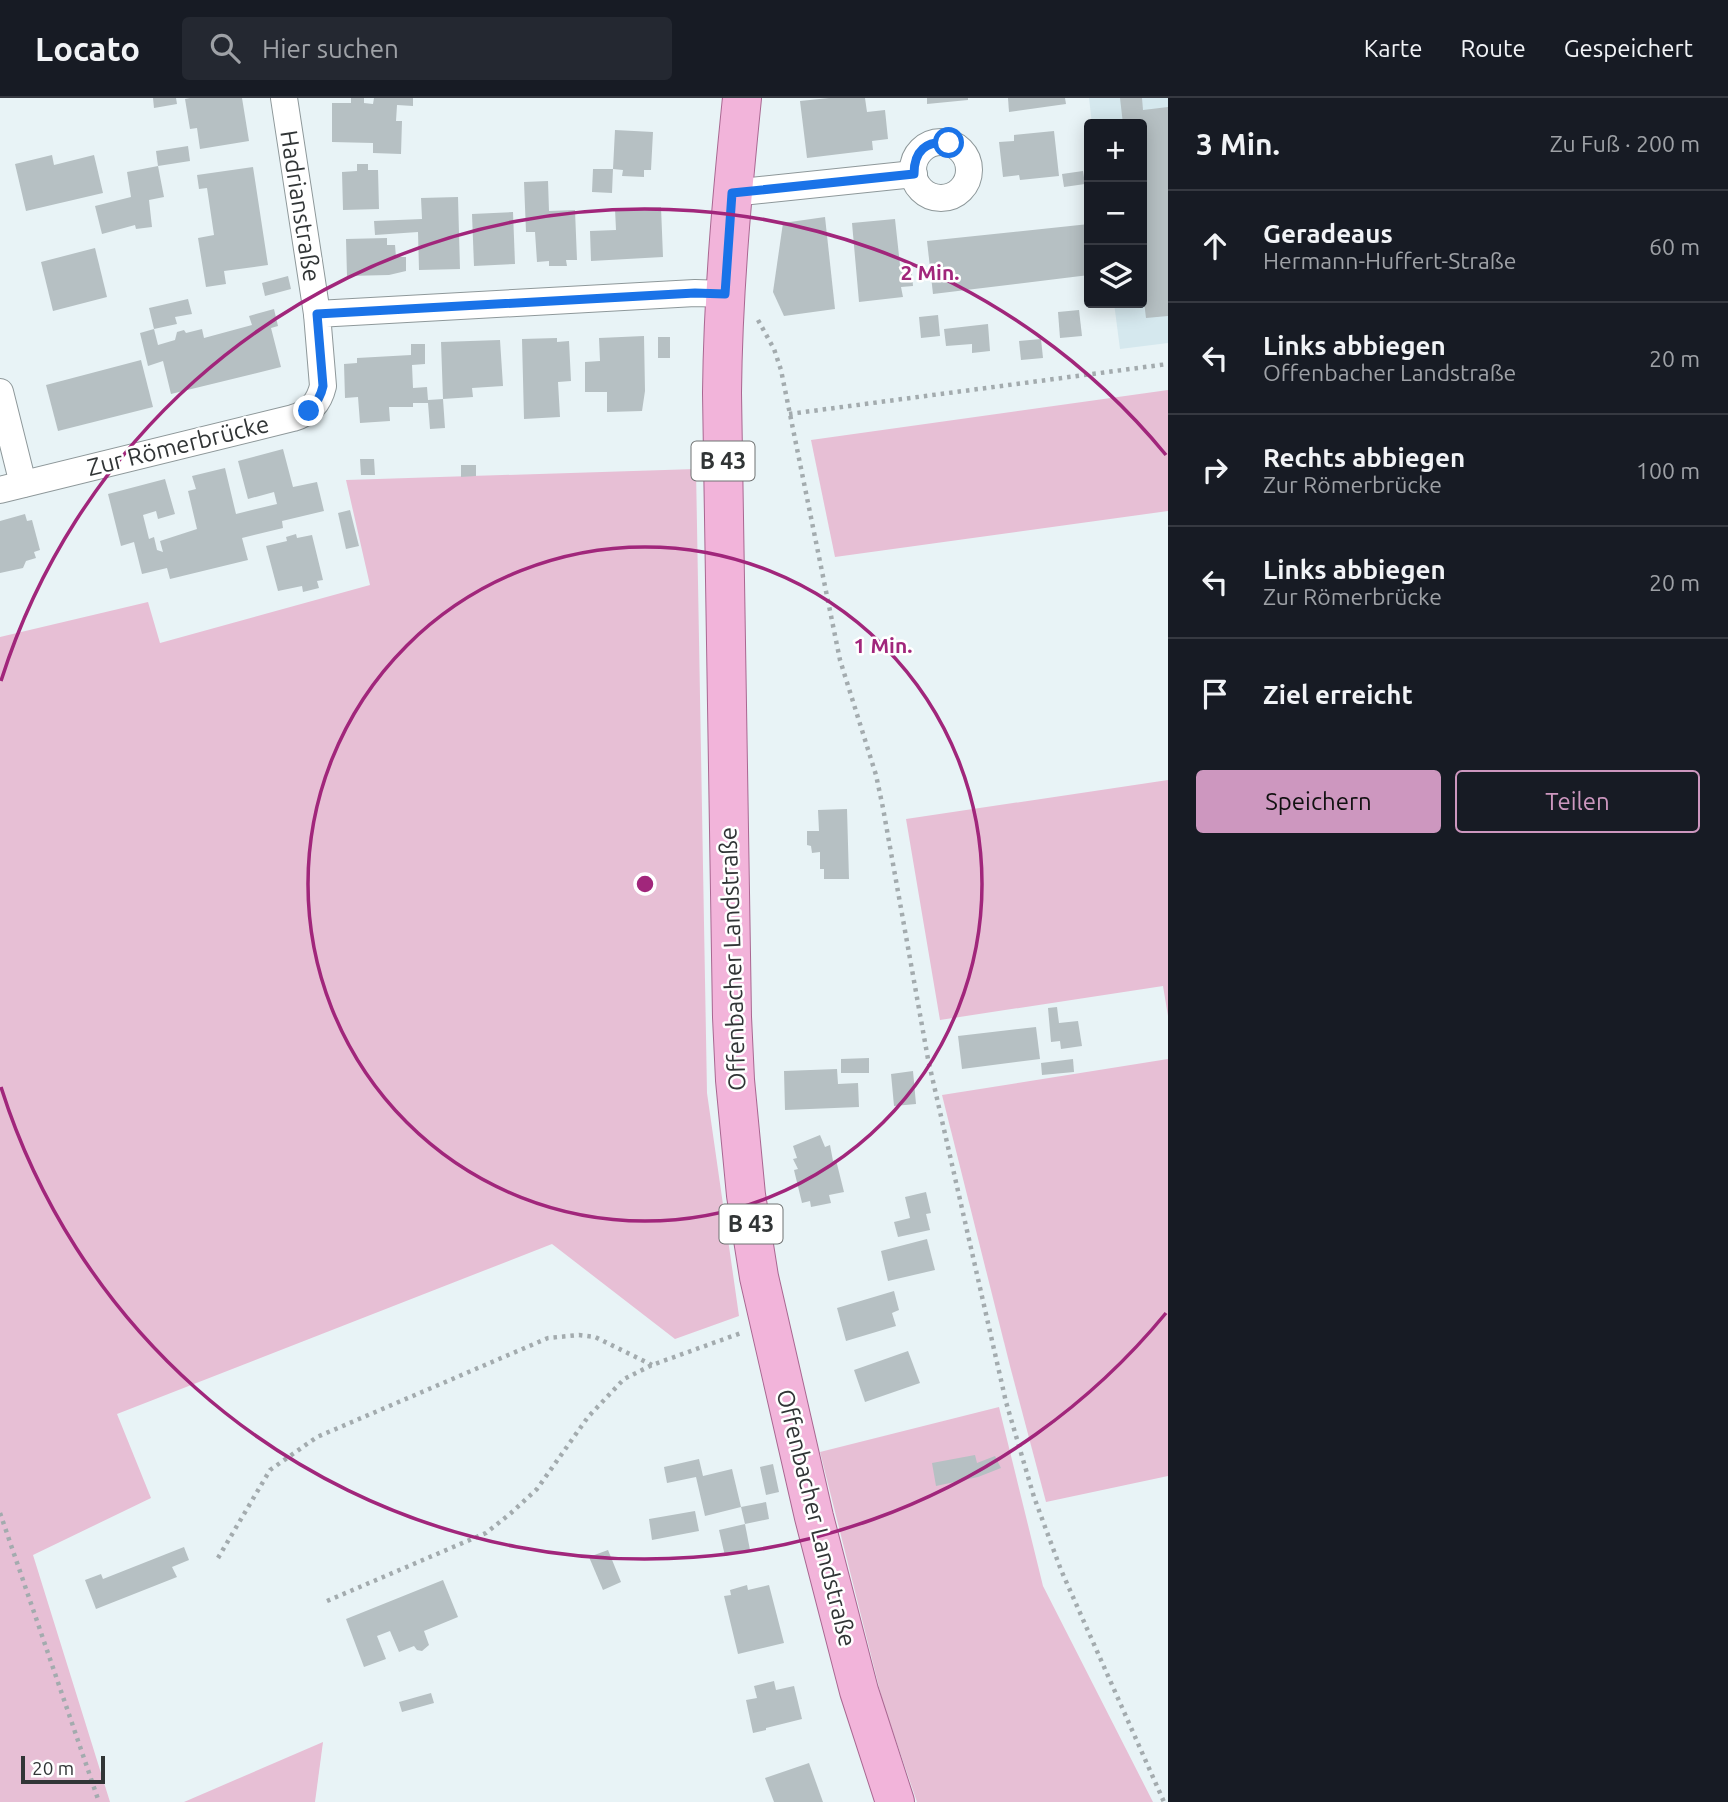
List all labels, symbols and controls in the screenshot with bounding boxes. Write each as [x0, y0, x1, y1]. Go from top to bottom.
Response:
search box [182, 17, 672, 80]
icon: search [206, 29, 244, 67]
text: Locato [35, 30, 140, 67]
text: Hier suchen [262, 34, 399, 63]
text: Karte [1364, 35, 1422, 62]
text: Route [1460, 35, 1526, 62]
text: Gespeichert [1564, 35, 1693, 62]
map controls [1084, 119, 1147, 308]
button: + [1084, 119, 1147, 182]
route start [933, 127, 964, 158]
text: 3 Min. [1196, 127, 1280, 161]
street label: Hadrianstraße [275, 128, 326, 284]
text: Zu Fuß · 200 m [1550, 131, 1700, 156]
button: − [1084, 182, 1147, 245]
text: Geradeaus [1263, 219, 1393, 248]
icon: ahead [1196, 227, 1234, 265]
text: 60 m [1649, 234, 1700, 259]
button: layers [1084, 245, 1147, 308]
text: Hermann-Huffert-Straße [1263, 248, 1516, 273]
text: 2 Min. [901, 260, 959, 284]
text: Links abbiegen [1263, 331, 1446, 360]
icon: left [1196, 339, 1234, 377]
text: 20 m [1649, 346, 1700, 371]
text: Offenbacher Landstraße [1263, 360, 1516, 385]
route end [293, 395, 324, 426]
street label: Zur Römerbrücke [84, 410, 272, 481]
road number: B 43 [692, 442, 754, 480]
text: Rechts abbiegen [1263, 443, 1465, 472]
icon: right [1196, 451, 1234, 489]
text: 100 m [1636, 458, 1700, 483]
text: Zur Römerbrücke [1263, 472, 1442, 497]
text: Links abbiegen [1263, 555, 1446, 584]
icon: left [1196, 563, 1234, 601]
text: 20 m [1649, 570, 1700, 595]
text: Zur Römerbrücke [1263, 584, 1442, 609]
text: 1 Min. [854, 633, 912, 657]
icon: arrive [1196, 675, 1234, 713]
text: Ziel erreicht [1263, 680, 1413, 709]
button: Speichern [1196, 770, 1441, 833]
button: Teilen [1455, 770, 1700, 833]
street label: Offenbacher Landstraße [714, 827, 751, 1092]
centre of rings [633, 872, 657, 896]
road number: B 43 [720, 1204, 782, 1244]
street label: Offenbacher Landstraße [771, 1386, 862, 1649]
scale bar [21, 1753, 105, 1785]
text: 20 m [32, 1757, 74, 1779]

